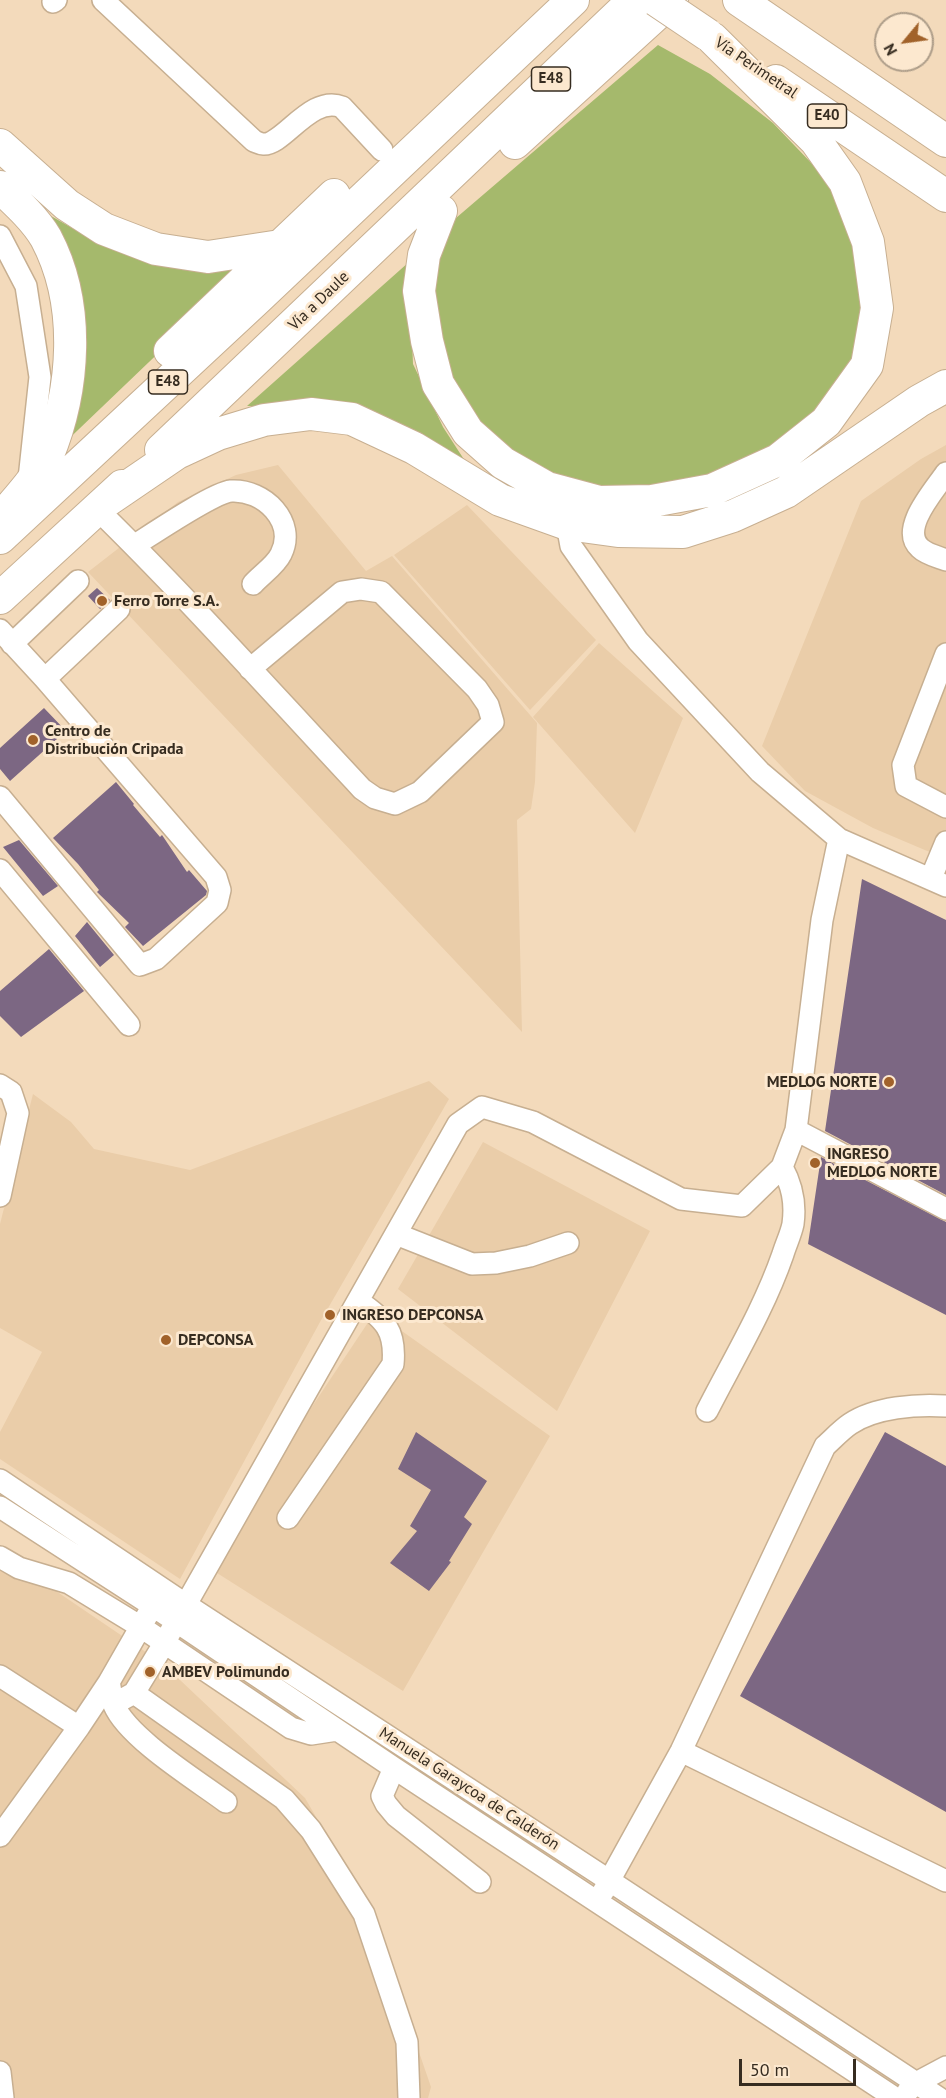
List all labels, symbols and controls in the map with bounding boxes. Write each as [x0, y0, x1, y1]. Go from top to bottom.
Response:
north arrow [874, 12, 934, 72]
street label: Vía Perimetral [711, 33, 801, 103]
text: N [879, 40, 901, 59]
road number: E48 [532, 67, 570, 91]
road number: E40 [808, 104, 846, 128]
street label: Vía a Daule [285, 267, 353, 335]
road number: E48 [148, 370, 188, 394]
place label: Ferro Torre S.A. [114, 591, 219, 611]
marker: Ferro Torre S.A. [95, 594, 109, 608]
place label: Centro de Distribución Cripada [45, 721, 184, 759]
marker: Centro de Distribución Cripada [26, 733, 40, 747]
place label: MEDLOG NORTE [767, 1072, 877, 1092]
marker: MEDLOG NORTE [882, 1075, 896, 1089]
place label: INGRESO MEDLOG NORTE [827, 1144, 937, 1182]
marker: INGRESO MEDLOG NORTE [808, 1156, 822, 1170]
place label: INGRESO DEPCONSA [342, 1305, 484, 1325]
marker: INGRESO DEPCONSA [323, 1308, 337, 1322]
place label: DEPCONSA [178, 1330, 253, 1350]
marker: DEPCONSA [159, 1333, 173, 1347]
place label: AMBEV Polimundo [162, 1662, 290, 1682]
marker: AMBEV Polimundo [143, 1665, 157, 1679]
street label: Manuela Garaycoa de Calderón [375, 1723, 563, 1855]
scale bar [742, 2047, 859, 2085]
text: 50 m [750, 2058, 789, 2081]

